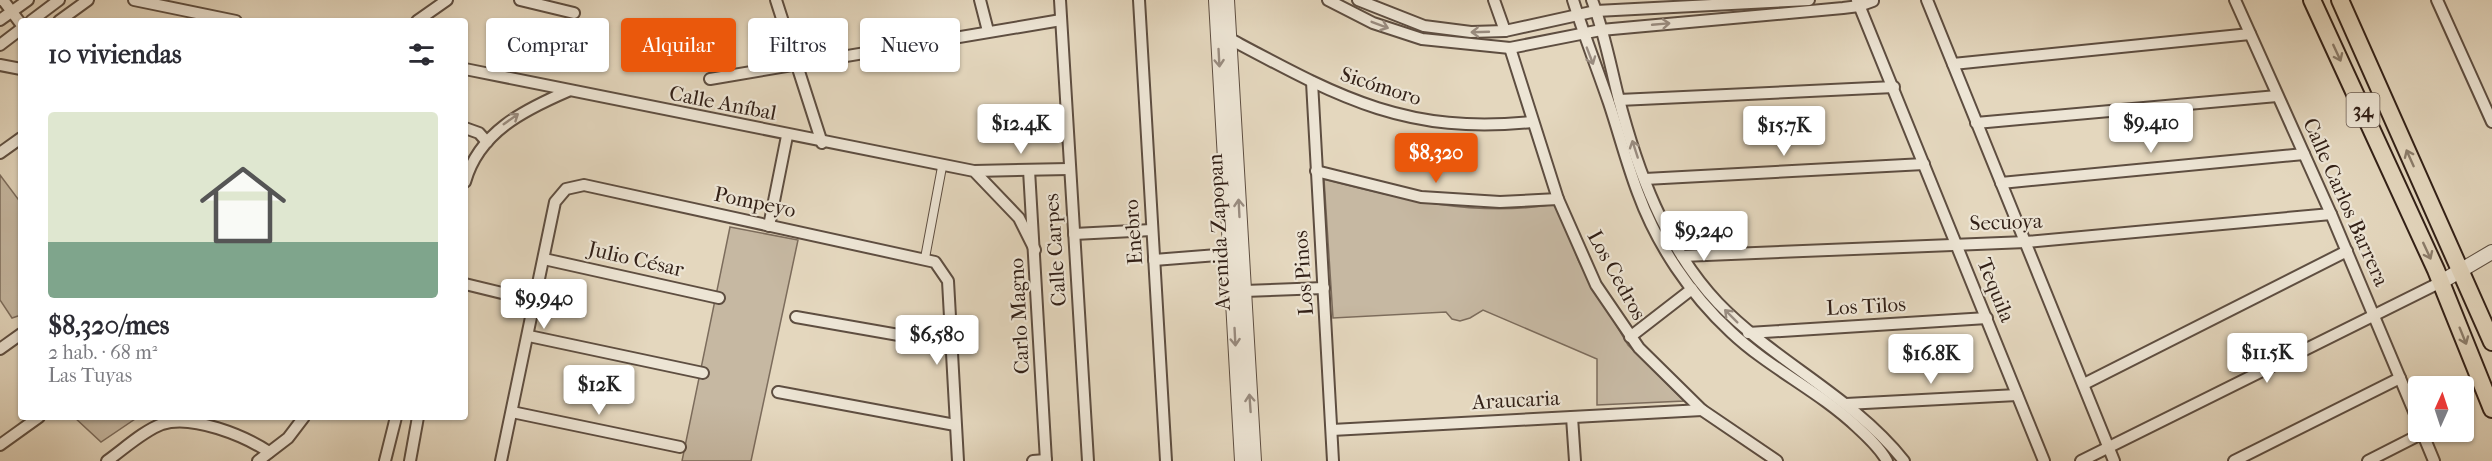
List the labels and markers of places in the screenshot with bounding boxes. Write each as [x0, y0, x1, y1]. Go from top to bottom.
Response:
pin: $9,410 [2102, 103, 2200, 154]
pin: $12.4K [972, 104, 1070, 155]
pin: $15.7K [1735, 106, 1833, 157]
pin: $8,320 [1387, 133, 1485, 184]
pin: $9,240 [1655, 211, 1753, 262]
pin: $9,940 [495, 279, 593, 330]
pin: $6,580 [888, 315, 986, 366]
pin: $11.5K [2218, 333, 2316, 384]
pin: $16.8K [1882, 334, 1980, 385]
pin: $12K [563, 365, 635, 416]

